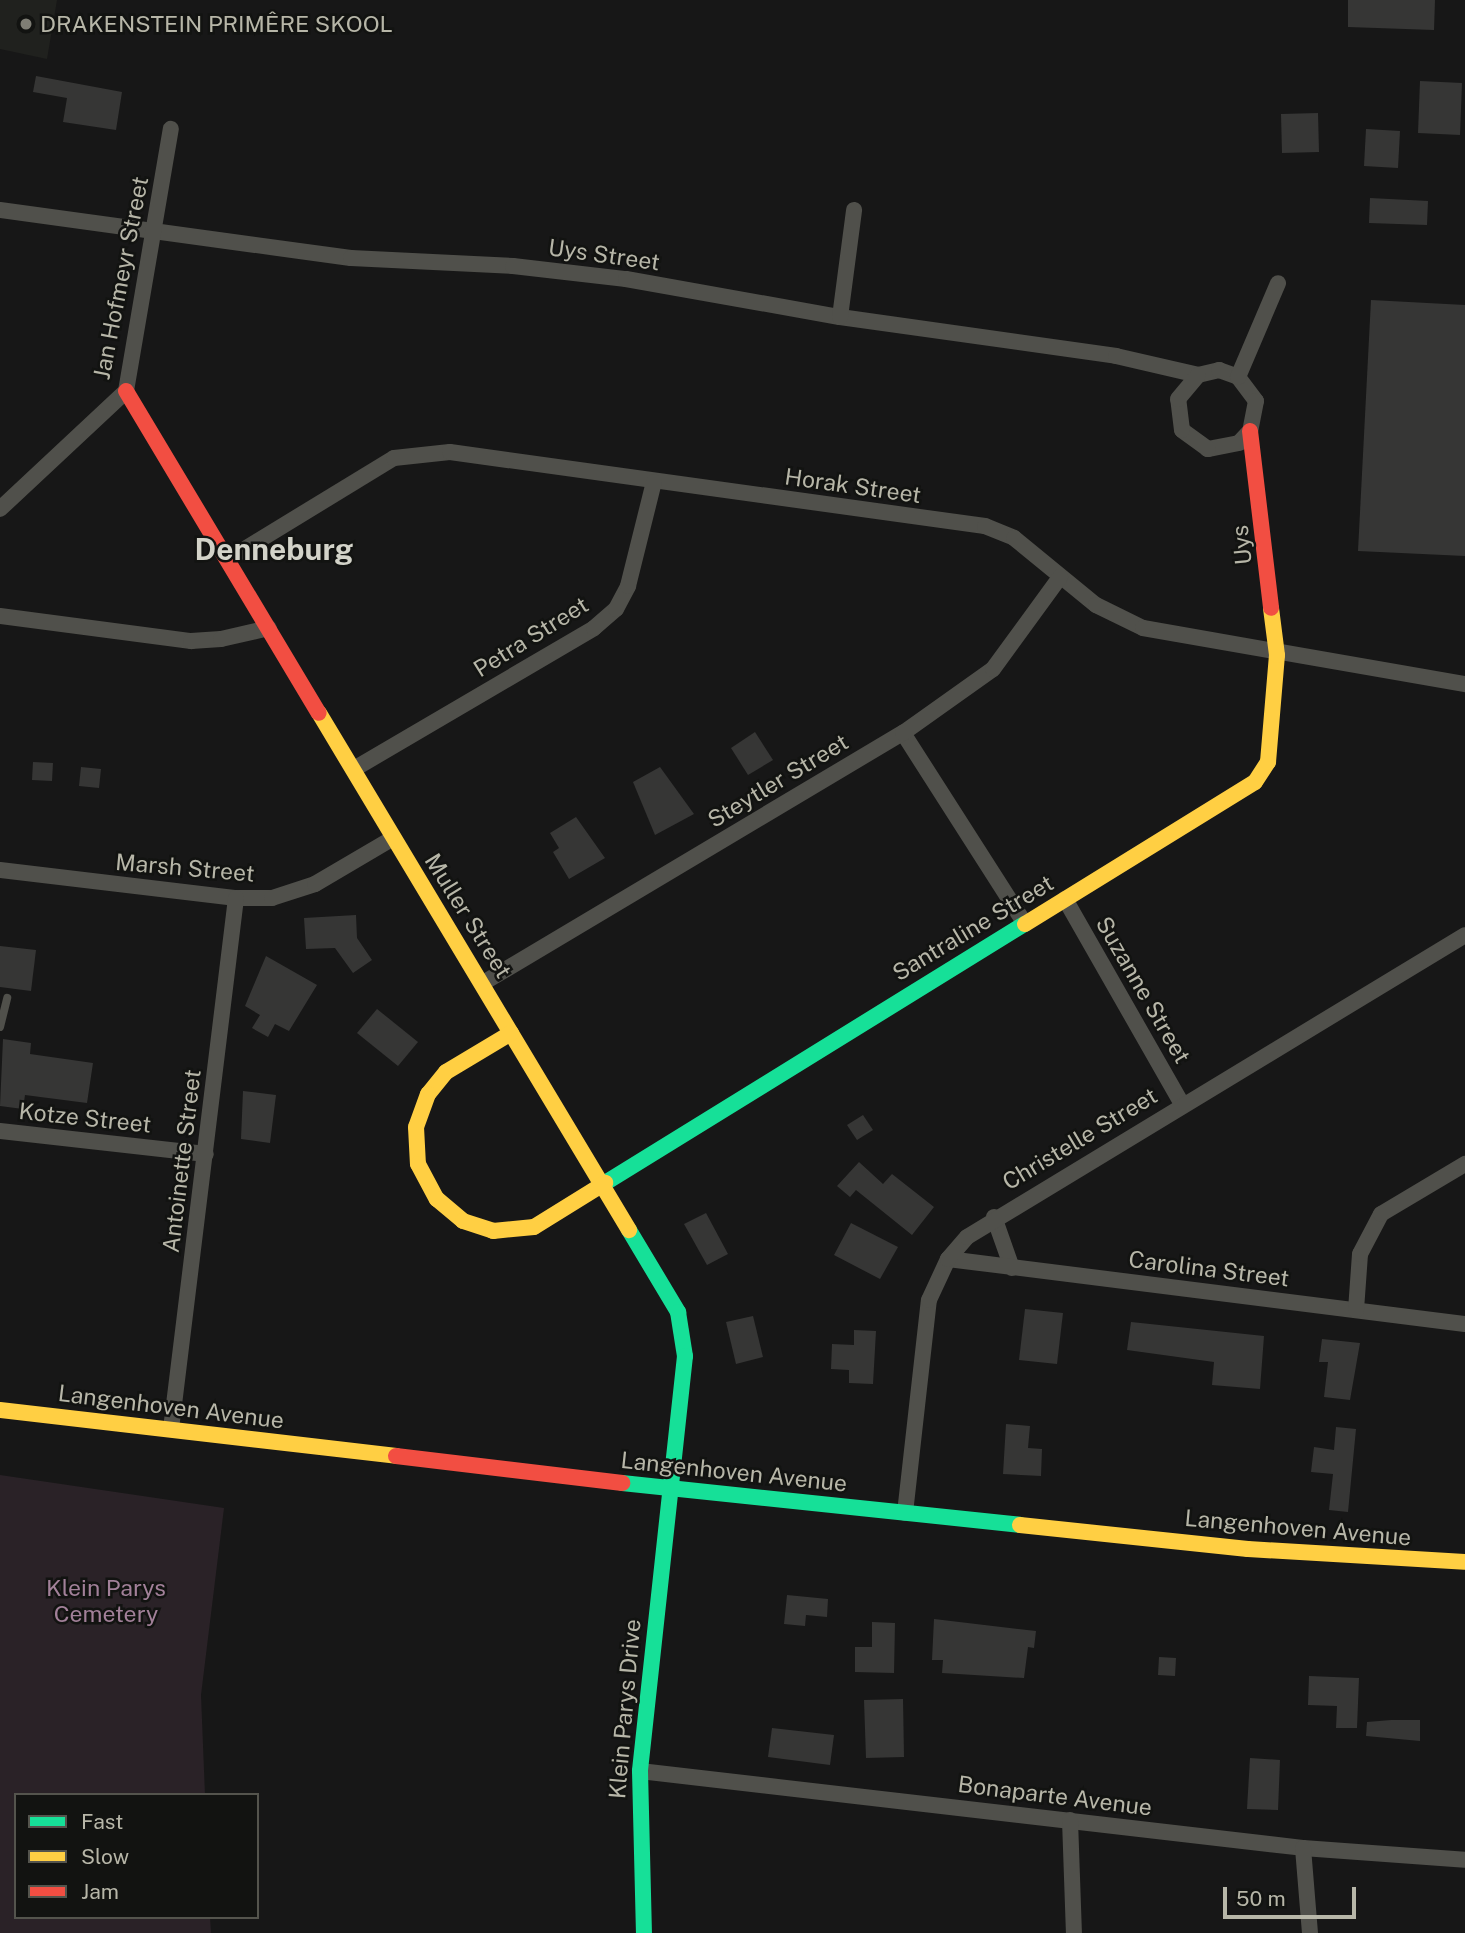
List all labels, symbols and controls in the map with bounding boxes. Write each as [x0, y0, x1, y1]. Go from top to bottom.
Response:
place label: DRAKENSTEIN PRIMÊRE SKOOL [40, 10, 393, 38]
marker: DRAKENSTEIN PRIMÊRE SKOOL [18, 16, 34, 32]
street label: Jan Hofmeyr Street [88, 174, 154, 382]
street label: Uys Street [546, 233, 662, 277]
street label: Horak Street [783, 463, 923, 509]
street label: Uys [1226, 524, 1258, 566]
district label: Denneburg [195, 531, 353, 567]
street label: Petra Street [469, 591, 593, 683]
street label: Steytler Street [703, 728, 853, 834]
street label: Marsh Street [114, 848, 256, 888]
street label: Muller Street [419, 849, 517, 983]
street label: Santraline Street [888, 869, 1058, 987]
street label: Suzanne Street [1090, 912, 1196, 1068]
street label: Antoinette Street [157, 1068, 207, 1254]
street label: Christelle Street [998, 1082, 1162, 1196]
street label: Kotze Street [17, 1097, 153, 1139]
street label: Carolina Street [1127, 1245, 1291, 1293]
street label: Langenhoven Avenue [56, 1379, 286, 1435]
street label: Langenhoven Avenue [619, 1446, 849, 1498]
street label: Langenhoven Avenue [1184, 1504, 1412, 1552]
park label: Klein Parys Cemetery [46, 1574, 166, 1628]
street label: Klein Parys Drive [603, 1618, 647, 1800]
street label: Bonaparte Avenue [956, 1770, 1154, 1822]
legend [14, 1793, 259, 1919]
text: Fast [81, 1809, 123, 1834]
text: Slow [81, 1844, 129, 1869]
scale bar [1227, 1874, 1360, 1918]
text: Jam [81, 1879, 119, 1904]
text: 50 m [1236, 1886, 1286, 1911]

